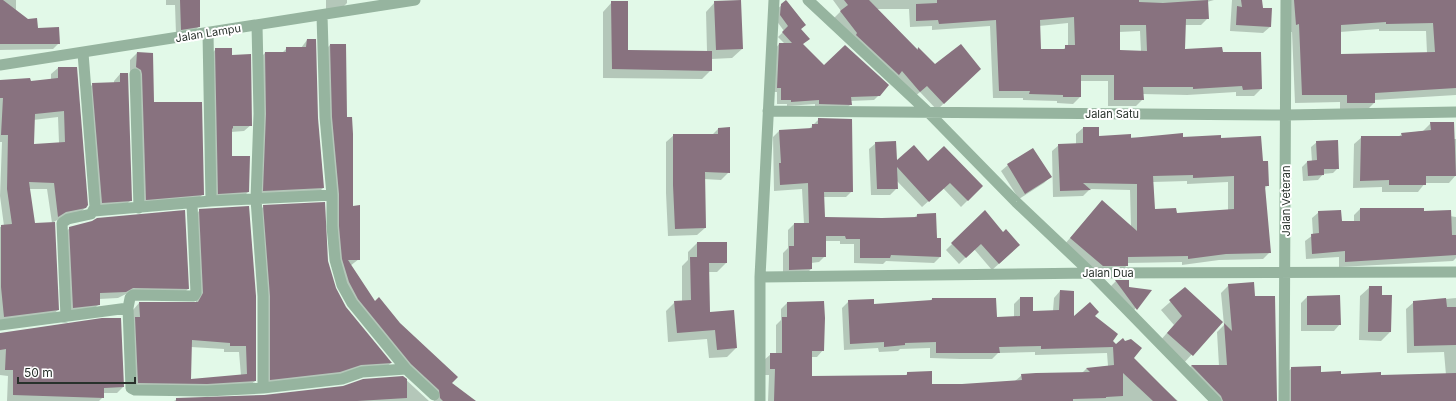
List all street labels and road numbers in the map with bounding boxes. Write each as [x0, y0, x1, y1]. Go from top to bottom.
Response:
street label: Jalan Lampu [174, 21, 242, 45]
street label: Jalan Satu [1085, 107, 1139, 121]
street label: Jalan Veteran [1279, 165, 1293, 237]
street label: Jalan Dua [1082, 266, 1134, 280]

